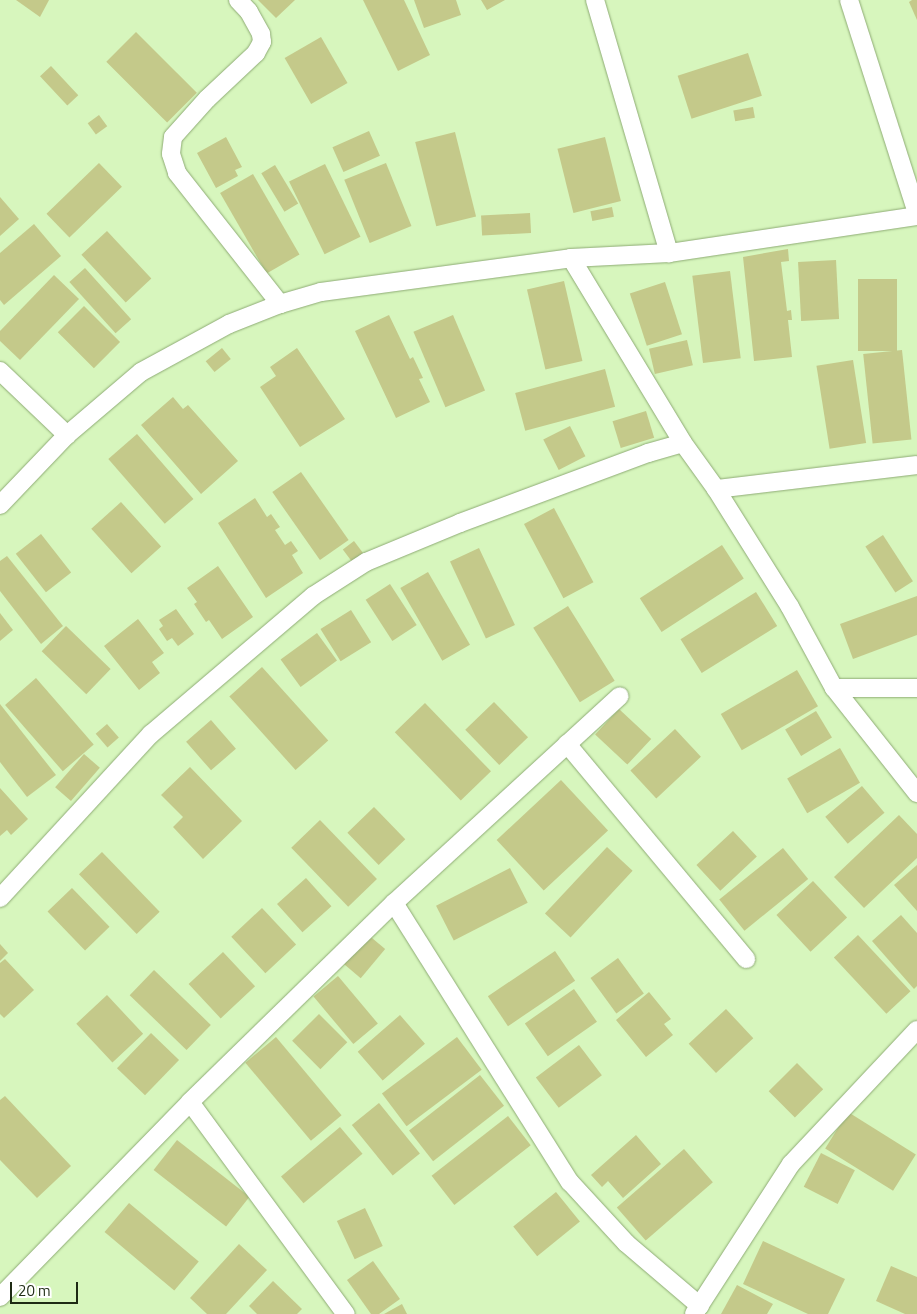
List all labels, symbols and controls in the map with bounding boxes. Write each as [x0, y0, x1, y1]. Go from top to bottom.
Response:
scale bar [12, 1272, 80, 1304]
text: 20 m [18, 1279, 51, 1302]

